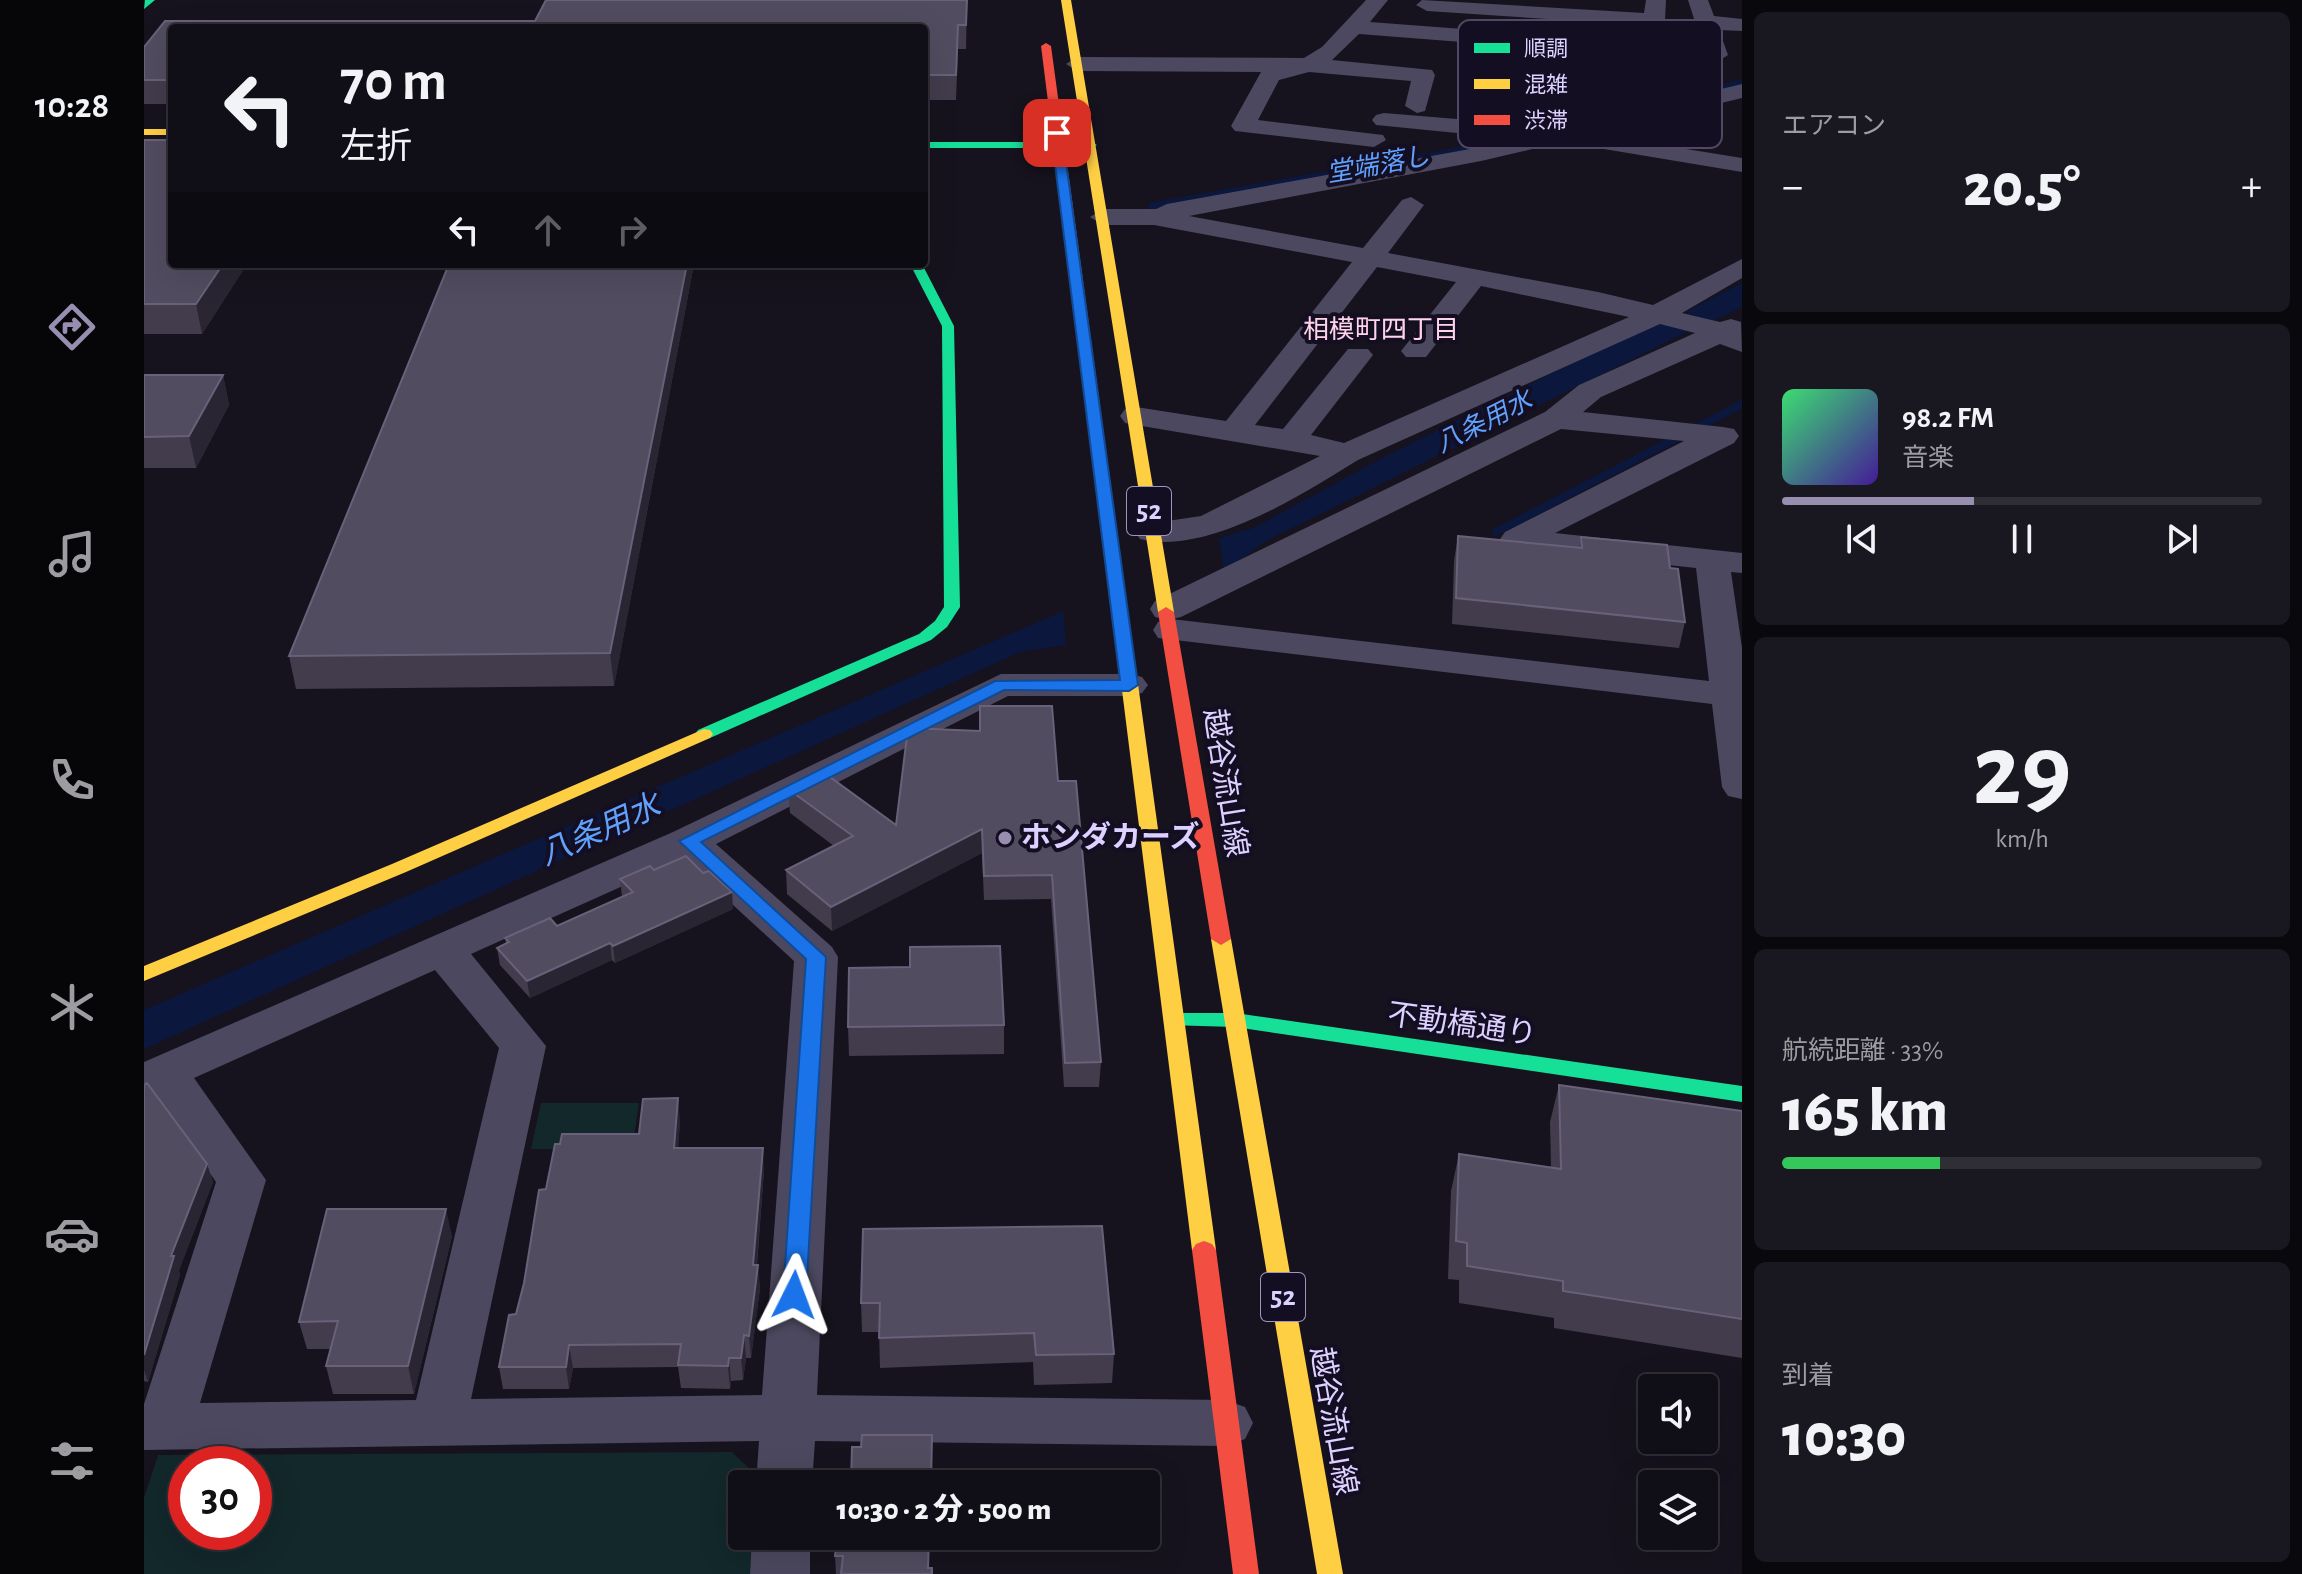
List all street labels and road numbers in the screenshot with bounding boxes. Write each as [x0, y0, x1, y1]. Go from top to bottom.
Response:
road number: 52 [1127, 487, 1171, 535]
street label: 越谷流山線 [1198, 706, 1254, 859]
street label: 不動橋通り [1386, 998, 1539, 1050]
road number: 52 [1261, 1273, 1305, 1321]
street label: 越谷流山線 [1305, 1344, 1363, 1497]

